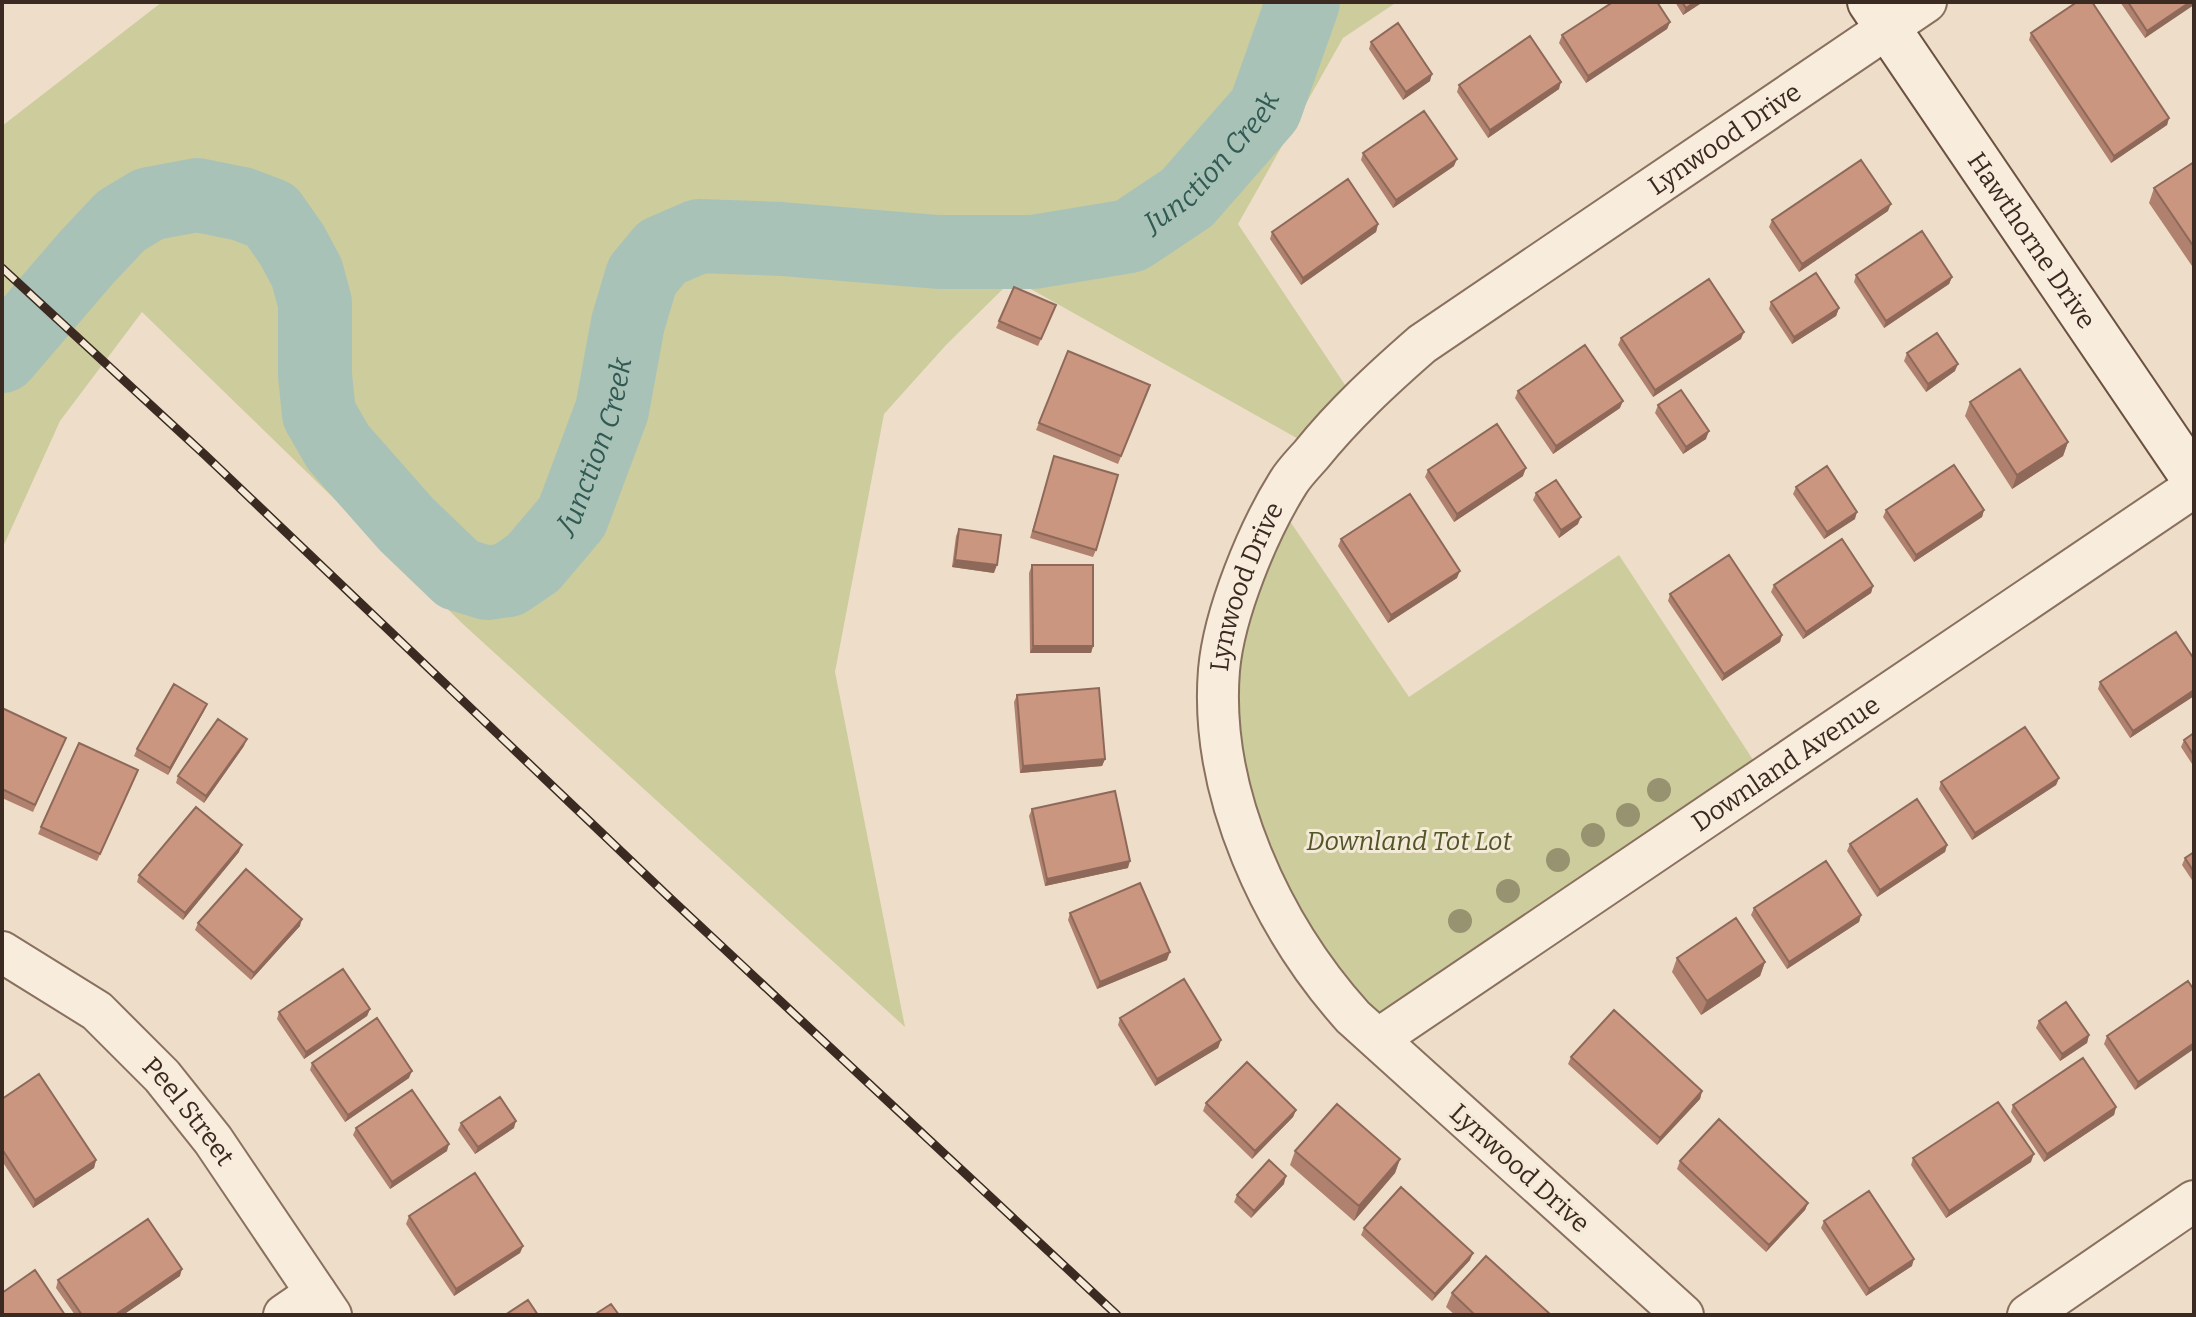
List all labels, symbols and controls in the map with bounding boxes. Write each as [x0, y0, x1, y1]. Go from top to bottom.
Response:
street label: Lynwood Drive [1643, 76, 1807, 202]
water label: Junction Creek [1135, 88, 1287, 241]
street label: Hawthorne Drive [1961, 146, 2102, 335]
water label: Junction Creek [548, 354, 638, 542]
street label: Lynwood Drive [1204, 497, 1290, 673]
street label: Downland Avenue [1686, 689, 1886, 838]
park label: Downland Tot Lot [1306, 826, 1513, 857]
street label: Peel Street [136, 1051, 241, 1172]
street label: Lynwood Drive [1443, 1097, 1596, 1239]

